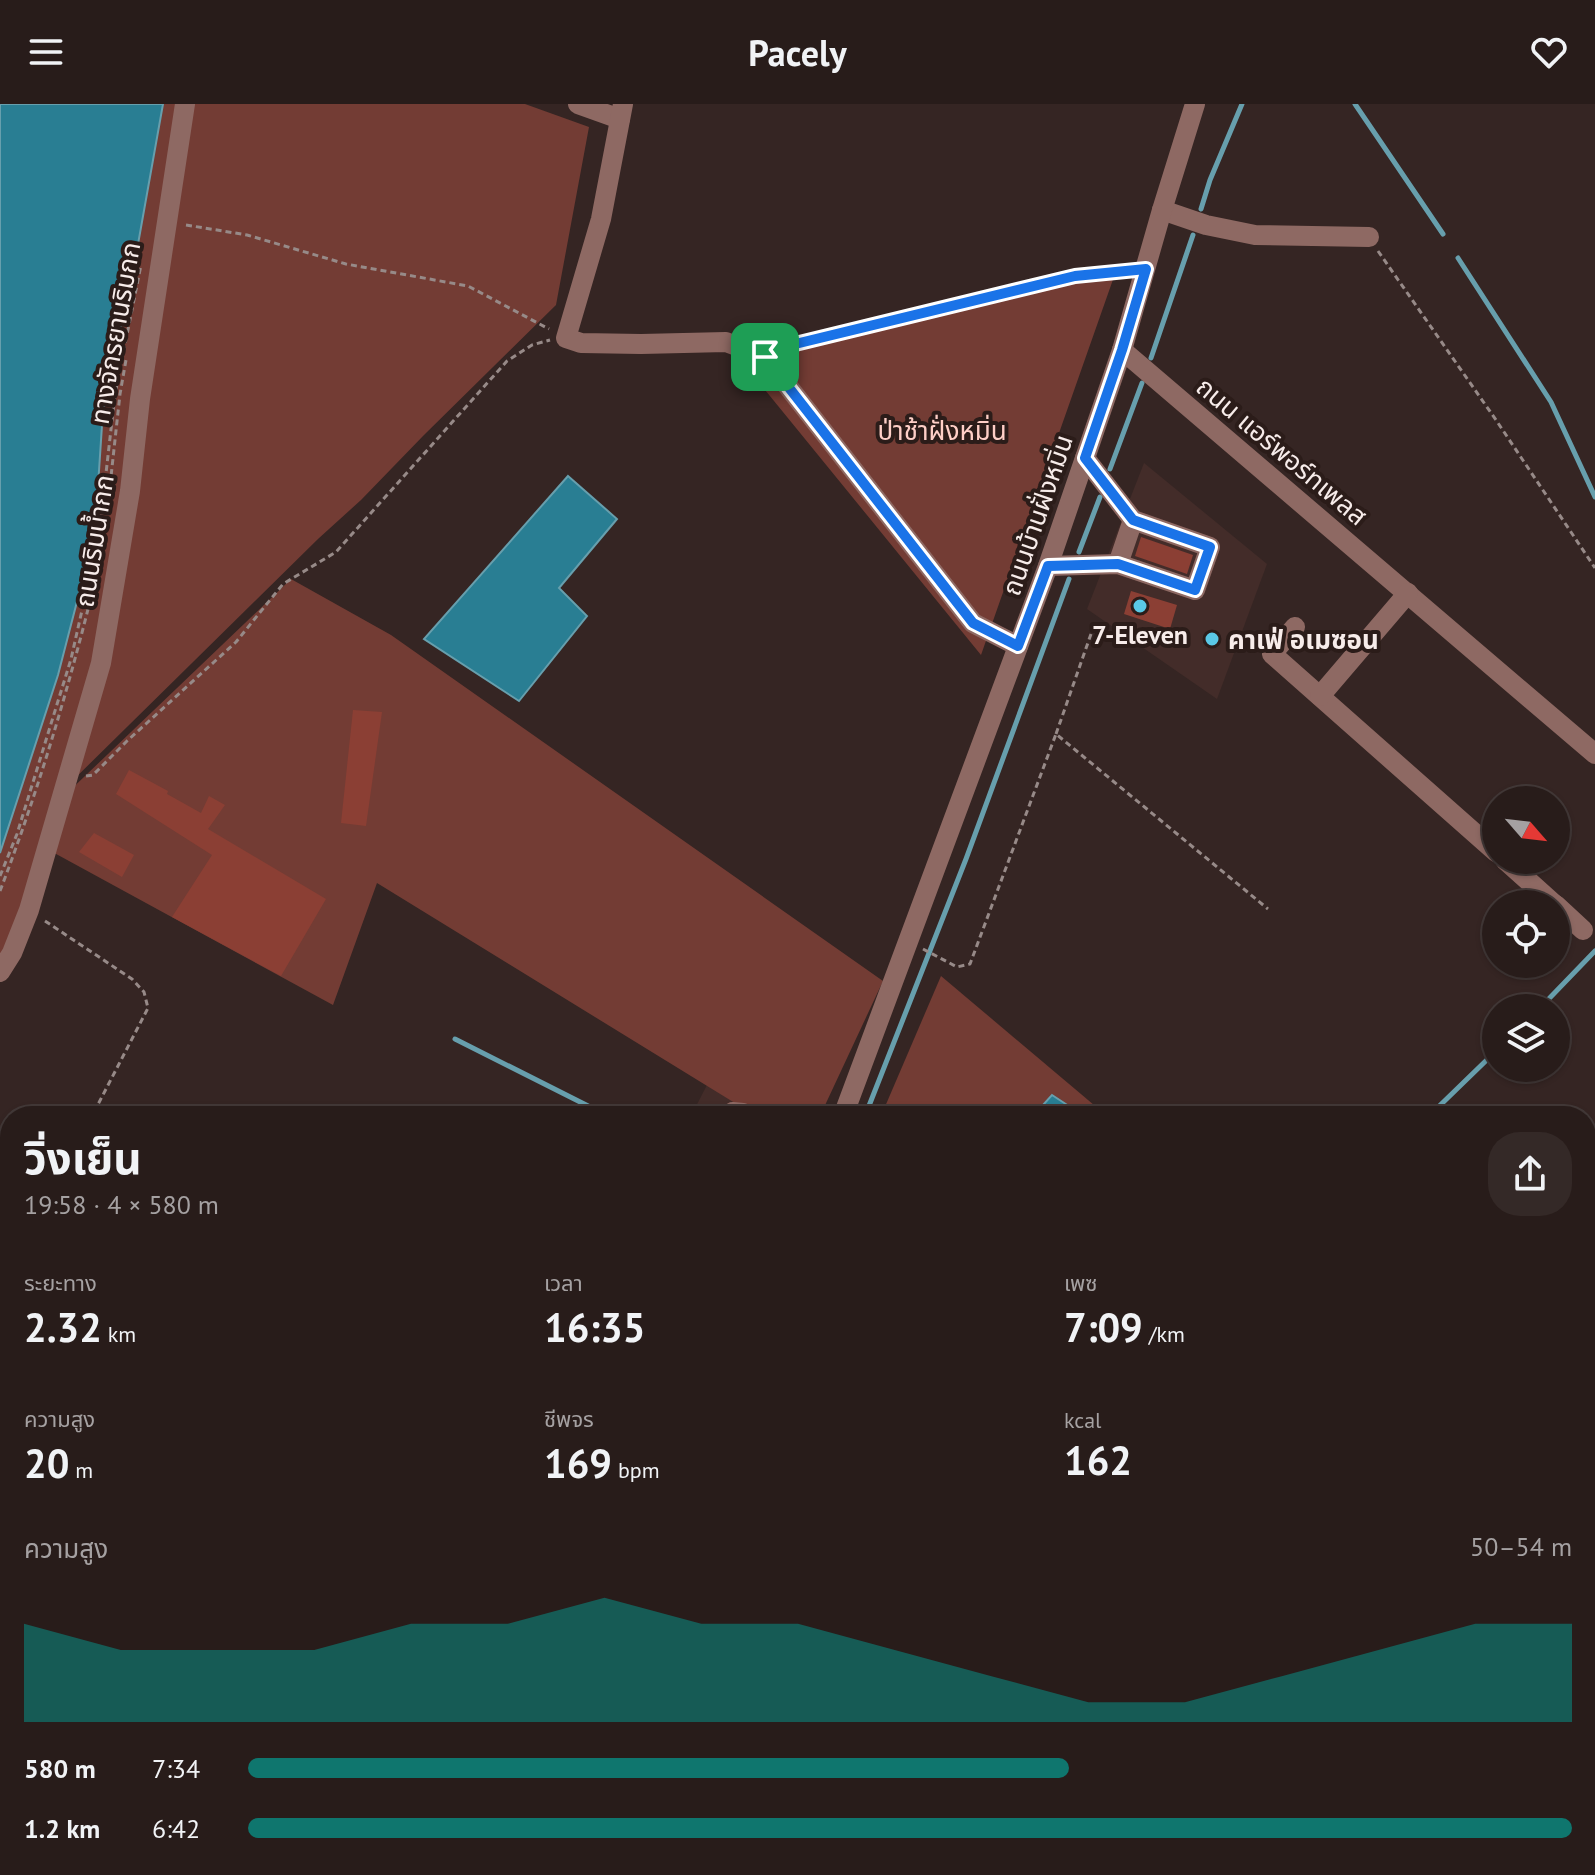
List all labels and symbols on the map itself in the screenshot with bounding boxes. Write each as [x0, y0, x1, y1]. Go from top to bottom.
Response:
street label: ทางจักรยานริมกก [83, 239, 147, 427]
pin [731, 323, 799, 391]
street label: ถนน แอร์พอร์ทเพลส [1190, 370, 1374, 532]
park label: ป่าช้าฝั่งหมิ่น [877, 414, 1007, 447]
street label: ถนนบ้านฝั่งหมิ่น [994, 430, 1080, 600]
street label: ถนนริมน้ำกก [66, 472, 121, 610]
marker: 7-Eleven [1131, 597, 1149, 615]
place label: 7-Eleven [1092, 618, 1188, 651]
place label: คาเฟ่ อเมซอน [1228, 623, 1379, 656]
marker: คาเฟ่ อเมซอน [1203, 630, 1221, 648]
north arrow [1482, 786, 1570, 874]

